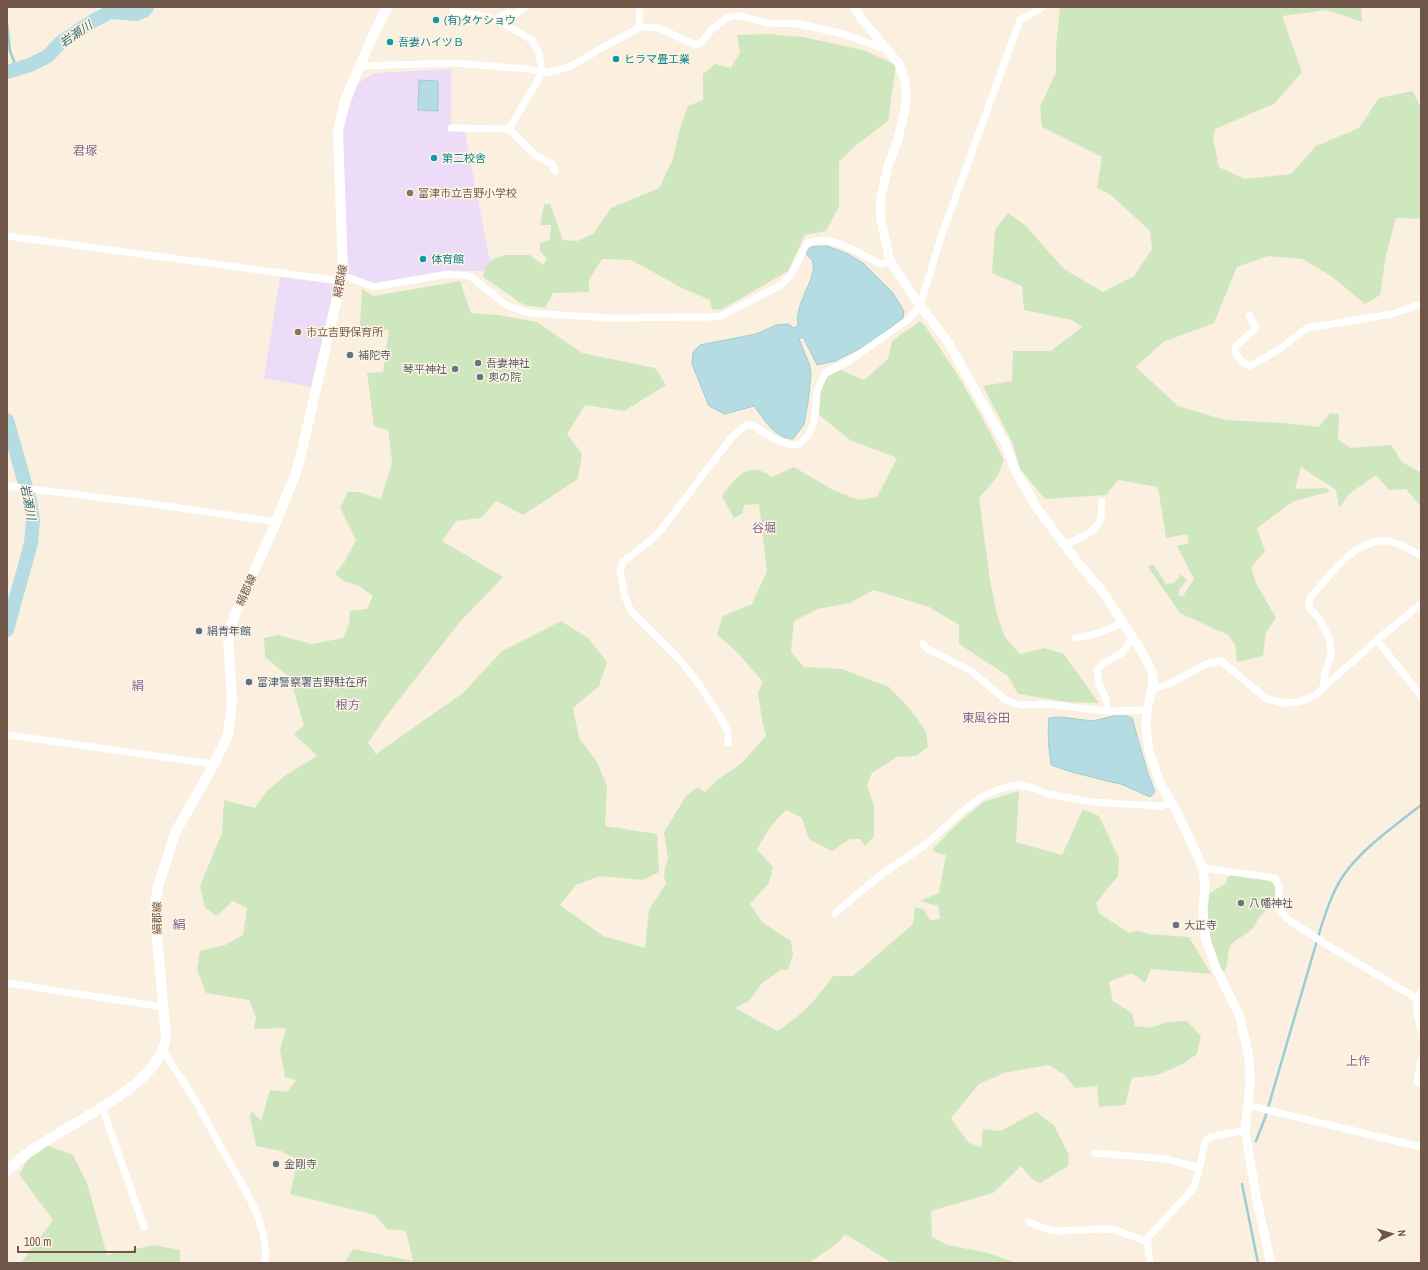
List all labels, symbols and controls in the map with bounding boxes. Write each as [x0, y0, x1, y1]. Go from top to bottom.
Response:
place label: (有)タケショウ [444, 13, 516, 27]
marker: (有)タケショウ [431, 15, 441, 25]
water label: 岩瀬川 [57, 16, 97, 51]
place label: 吾妻ハイツＢ [398, 35, 464, 49]
marker: 吾妻ハイツＢ [385, 37, 395, 47]
place label: ヒラマ畳工業 [624, 52, 690, 66]
marker: ヒラマ畳工業 [611, 54, 621, 64]
district label: 君塚 [73, 143, 97, 159]
place label: 第二校舎 [442, 151, 486, 165]
marker: 第二校舎 [429, 153, 439, 163]
place label: 富津市立吉野小学校 [418, 186, 517, 200]
marker: 富津市立吉野小学校 [405, 188, 415, 198]
place label: 体育館 [431, 252, 464, 266]
marker: 体育館 [418, 254, 428, 264]
street label: 絹郡線 [330, 264, 350, 298]
place label: 市立吉野保育所 [306, 325, 384, 339]
marker: 市立吉野保育所 [293, 327, 303, 337]
place label: 補陀寺 [358, 348, 391, 362]
marker: 補陀寺 [345, 350, 355, 360]
place label: 吾妻神社 [486, 356, 530, 370]
marker: 吾妻神社 [473, 358, 483, 368]
place label: 琴平神社 [403, 362, 447, 376]
marker: 琴平神社 [450, 364, 460, 374]
place label: 奥の院 [488, 370, 521, 384]
marker: 奥の院 [475, 372, 485, 382]
water label: 岩瀬川 [17, 483, 40, 523]
district label: 谷堀 [752, 520, 776, 536]
street label: 絹郡線 [233, 572, 259, 608]
place label: 絹青年館 [207, 624, 251, 638]
marker: 絹青年館 [194, 626, 204, 636]
place label: 富津警察署吉野駐在所 [257, 675, 368, 689]
marker: 富津警察署吉野駐在所 [244, 677, 254, 687]
district label: 絹 [132, 678, 144, 694]
district label: 根方 [336, 697, 360, 713]
district label: 東風谷田 [962, 710, 1010, 726]
place label: 八幡神社 [1249, 896, 1293, 910]
marker: 八幡神社 [1236, 898, 1246, 908]
street label: 絹郡線 [150, 901, 164, 935]
district label: 絹 [172, 916, 186, 933]
place label: 大正寺 [1184, 918, 1217, 932]
marker: 大正寺 [1171, 920, 1181, 930]
district label: 上作 [1346, 1053, 1370, 1069]
place label: 金剛寺 [284, 1157, 317, 1171]
marker: 金剛寺 [271, 1159, 281, 1169]
north arrow [1372, 1214, 1412, 1254]
scale bar [18, 1228, 135, 1254]
text: N [1395, 1229, 1409, 1237]
text: 100 m [24, 1234, 51, 1250]

